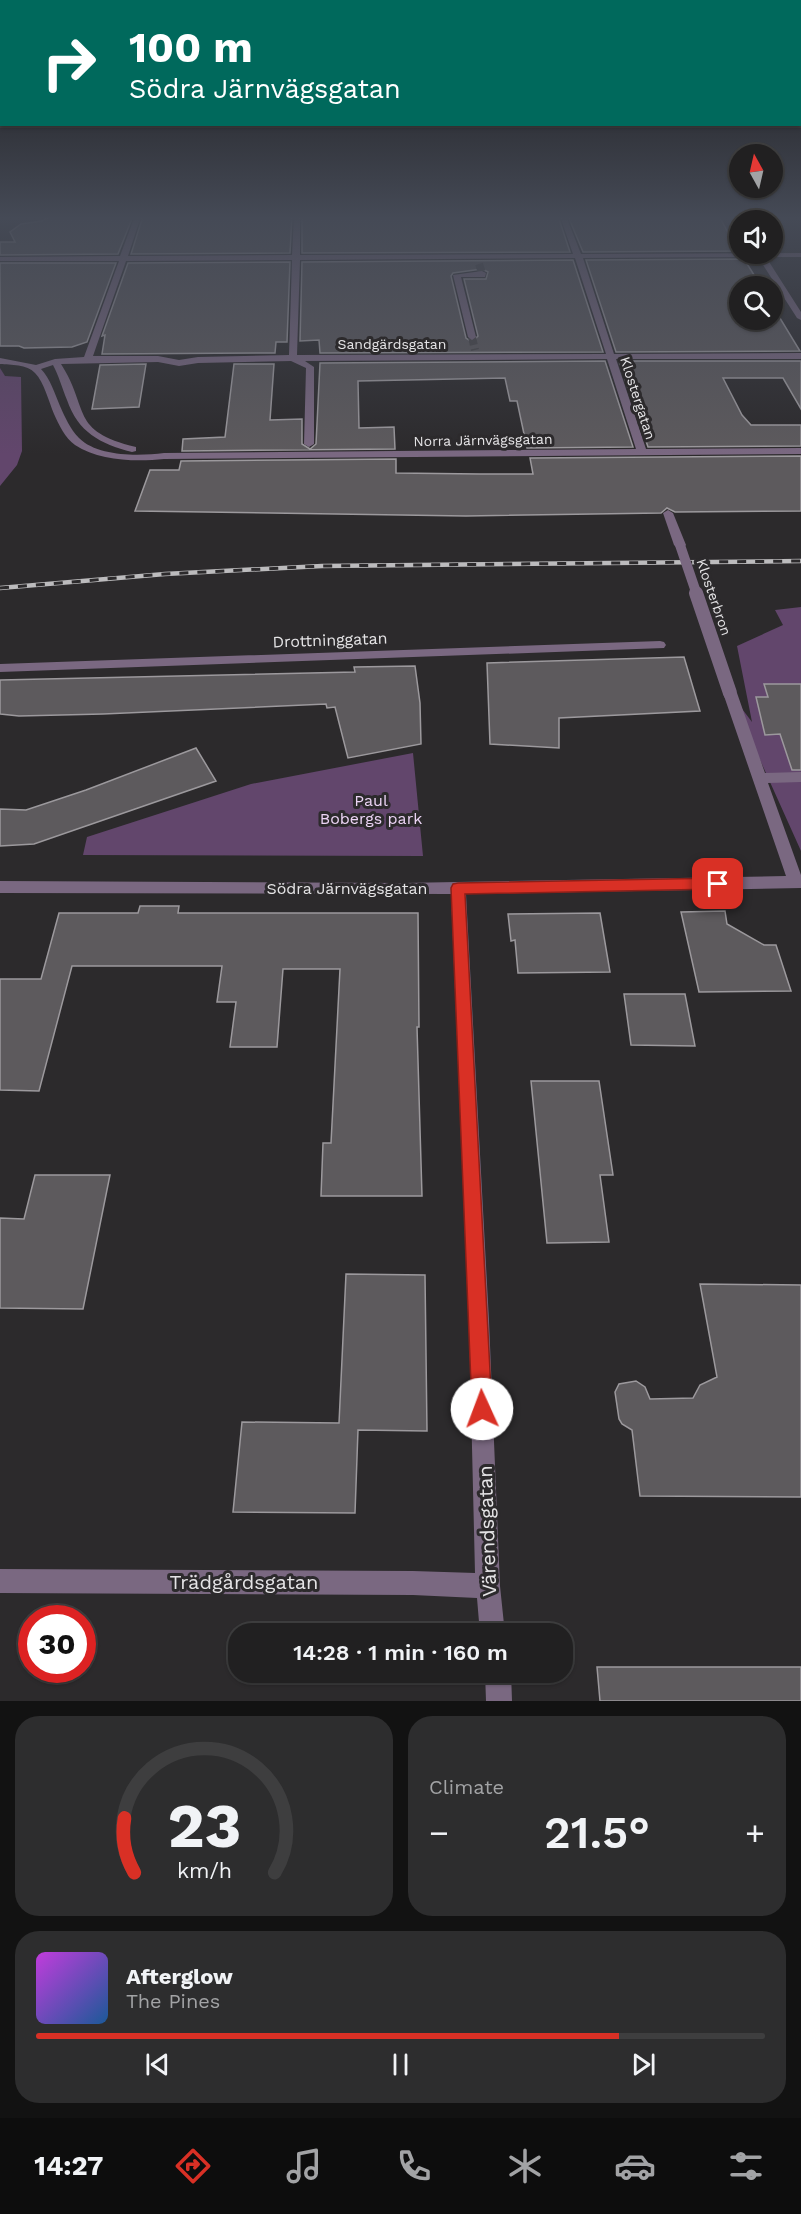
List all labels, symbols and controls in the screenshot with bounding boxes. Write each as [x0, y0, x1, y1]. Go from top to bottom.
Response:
text: 100 m [129, 23, 253, 72]
icon: right [30, 24, 108, 102]
text: Södra Järnvägsgatan [129, 73, 401, 105]
north arrow [729, 144, 783, 198]
map controls [729, 144, 783, 330]
button: sound [729, 210, 783, 264]
button: search [729, 276, 783, 330]
street label: Sandgärdsgatan [338, 336, 446, 352]
street label: Klostergatan [617, 355, 659, 441]
street label: Norra Järnvägsgatan [413, 431, 553, 449]
street label: Klosterbron [693, 556, 735, 638]
street label: Drottninggatan [272, 628, 388, 652]
park label: Paul Bobergs park [320, 791, 422, 828]
pin [692, 858, 743, 909]
icon: arrive [701, 867, 734, 900]
street label: Södra Järnvägsgatan [266, 879, 428, 898]
position arrow [450, 1377, 514, 1441]
street label: Värendsgatan [473, 1465, 501, 1597]
street label: Trädgårdsgatan [170, 1570, 318, 1594]
speed limit sign: 30 [18, 1605, 96, 1683]
text: 14:28 · 1 min · 160 m [293, 1640, 508, 1665]
text: Climate [429, 1775, 504, 1799]
text: 23 [167, 1789, 241, 1862]
text: 21.5° [544, 1806, 650, 1859]
text: − [429, 1813, 449, 1852]
text: + [745, 1813, 765, 1852]
text: km/h [176, 1858, 232, 1883]
text: Afterglow [126, 1964, 233, 1989]
text: The Pines [126, 1989, 220, 2013]
icon: previous [141, 2048, 174, 2081]
icon: pause [384, 2048, 417, 2081]
icon: next [627, 2048, 660, 2081]
icon: directions [172, 2145, 214, 2187]
icon: music [283, 2145, 325, 2187]
icon: phone [393, 2145, 435, 2187]
icon: climate [504, 2145, 546, 2187]
icon: car [614, 2145, 656, 2187]
icon: filters [725, 2145, 767, 2187]
text: 14:27 [34, 2150, 104, 2182]

